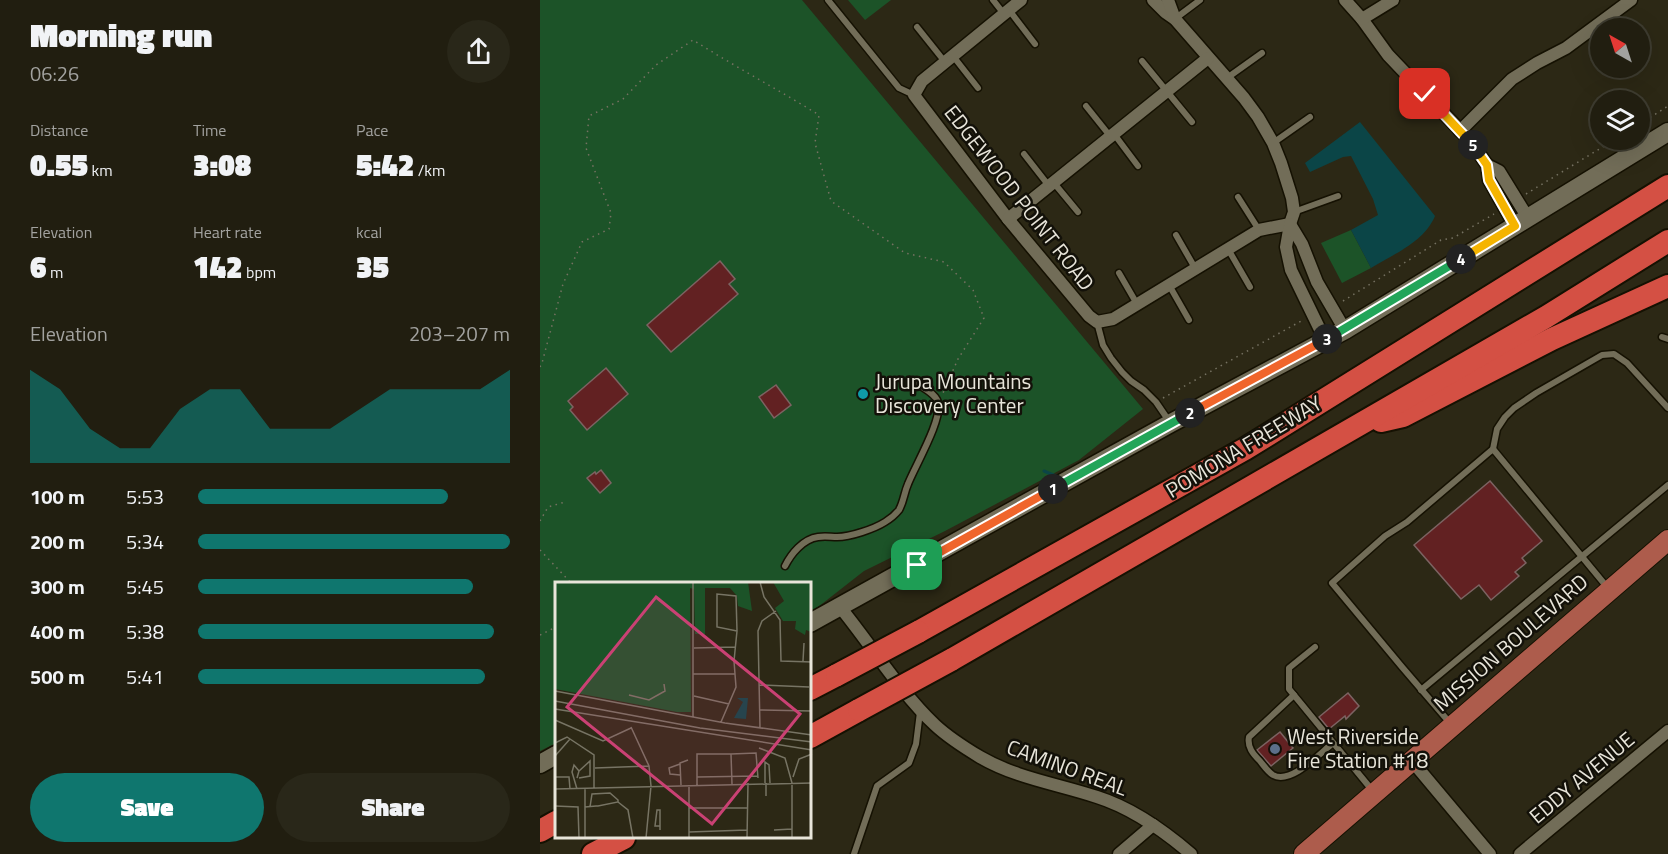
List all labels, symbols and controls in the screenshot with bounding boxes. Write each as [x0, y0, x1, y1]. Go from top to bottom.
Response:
text: Morning run [30, 10, 212, 60]
north arrow [1590, 18, 1650, 78]
map controls [1590, 18, 1650, 150]
button: share [447, 20, 510, 83]
text: 06:26 [30, 58, 79, 89]
pin [1399, 68, 1450, 119]
icon: check [1408, 77, 1441, 110]
button: layers [1590, 90, 1650, 150]
street label: EDGEWOOD POINT ROAD [937, 98, 1103, 297]
text: Distance [30, 118, 88, 142]
text: Time [193, 118, 226, 142]
text: Pace [356, 118, 388, 142]
pin: 5 [1458, 130, 1488, 160]
text: 5 [1469, 133, 1477, 157]
text: 0.55 [30, 142, 88, 188]
text: 3:08 [193, 142, 251, 188]
text: 5:42 [356, 142, 414, 188]
text: km [88, 158, 113, 182]
text: /km [414, 158, 445, 182]
text: Elevation [30, 220, 92, 244]
text: Heart rate [193, 220, 262, 244]
text: kcal [356, 220, 382, 244]
text: 6 [30, 244, 47, 290]
text: 142 [193, 244, 243, 290]
text: 35 [356, 244, 389, 290]
pin: 4 [1446, 244, 1476, 274]
text: 4 [1457, 247, 1465, 271]
text: m [47, 260, 63, 284]
text: bpm [243, 260, 276, 284]
text: Elevation [30, 318, 108, 349]
text: 203–207 m [409, 318, 510, 349]
pin: 3 [1312, 324, 1342, 354]
text: 3 [1323, 327, 1331, 351]
place label: Jurupa Mountains Discovery Center [875, 365, 1031, 421]
street label: POMONA FREEWAY [1159, 386, 1328, 506]
marker: Jurupa Mountains Discovery Center [856, 387, 870, 401]
pin: 2 [1175, 398, 1205, 428]
text: 2 [1186, 401, 1194, 425]
pin: 1 [1038, 474, 1068, 504]
text: 1 [1049, 477, 1057, 501]
text: 100 m [30, 481, 85, 512]
text: 5:53 [126, 481, 164, 512]
text: 200 m [30, 526, 85, 557]
text: 5:34 [126, 526, 164, 557]
pin [891, 539, 942, 590]
icon: arrive [900, 548, 933, 581]
street label: MISSION BOULEVARD [1426, 566, 1595, 719]
text: 300 m [30, 571, 85, 602]
text: 5:45 [126, 571, 164, 602]
inset map [555, 582, 812, 839]
text: 400 m [30, 616, 85, 647]
text: 5:38 [126, 616, 164, 647]
text: 500 m [30, 661, 85, 692]
text: 5:41 [126, 661, 164, 692]
place label: West Riverside Fire Station #18 [1287, 720, 1428, 776]
street label: EDDY AVENUE [1522, 723, 1641, 831]
street label: CAMINO REAL [1002, 730, 1132, 804]
marker: West Riverside Fire Station #18 [1268, 742, 1282, 756]
button: Save [30, 773, 264, 842]
button: Share [276, 773, 510, 842]

